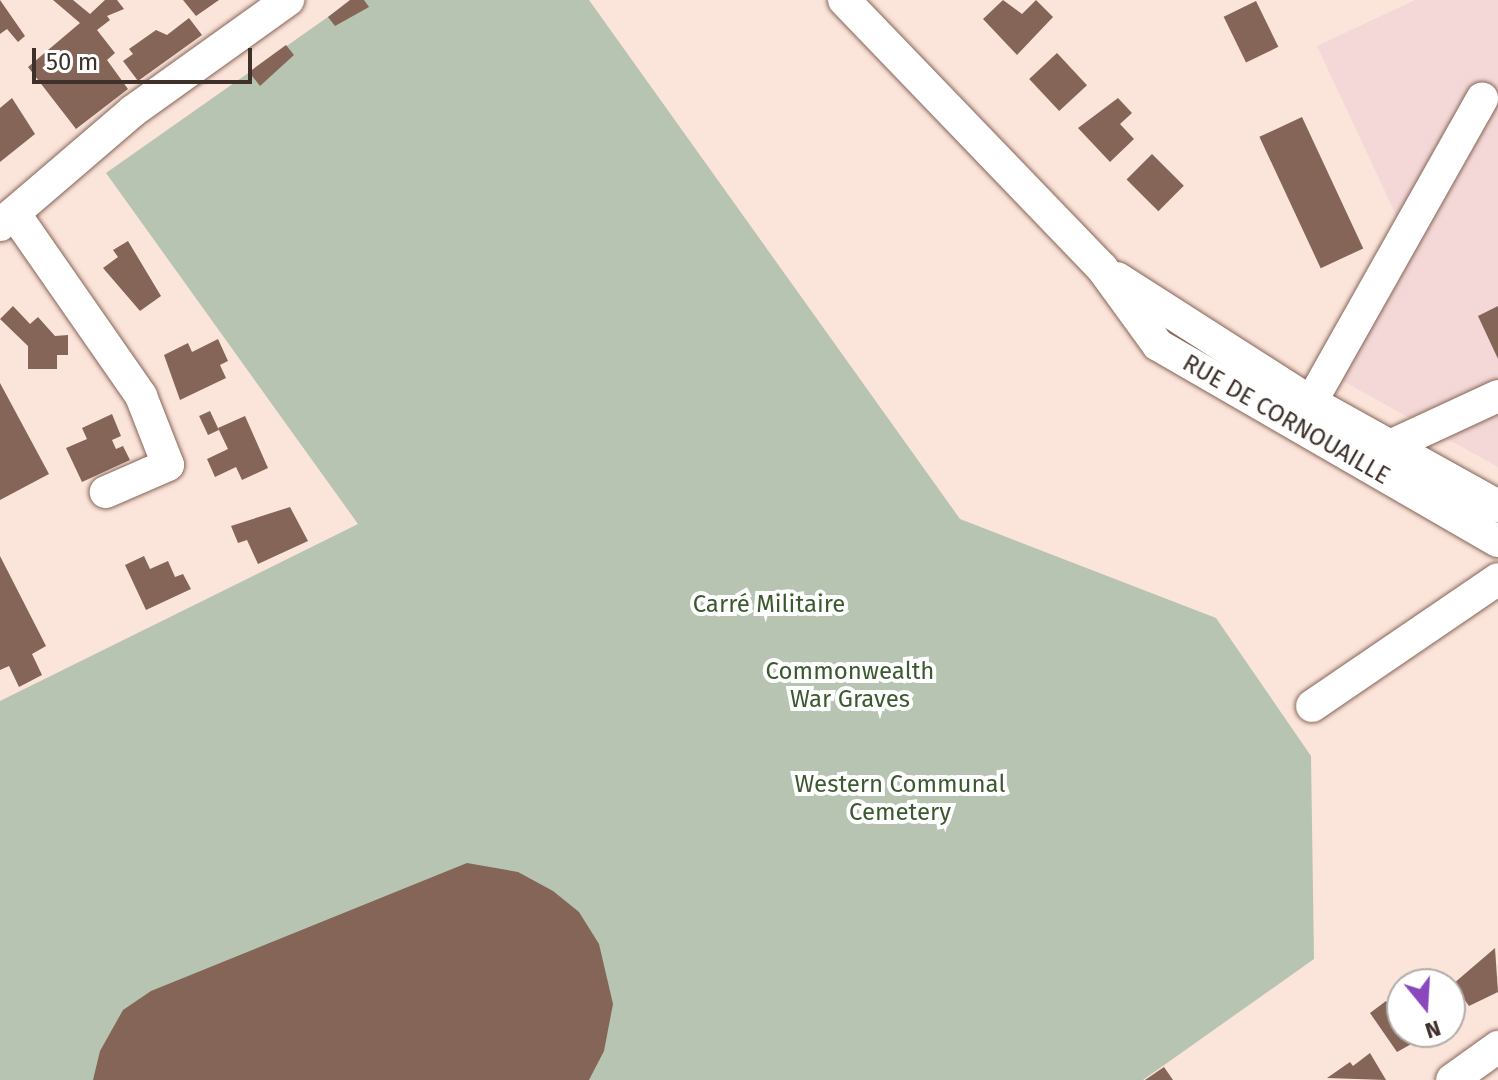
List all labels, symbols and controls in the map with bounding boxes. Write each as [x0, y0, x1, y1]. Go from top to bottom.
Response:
scale bar [36, 32, 256, 82]
text: 50 m [46, 48, 98, 76]
street label: RUE DE CORNOUAILLE [1177, 349, 1395, 491]
park label: Carré Militaire [693, 591, 845, 619]
park label: Commonwealth War Graves [766, 658, 934, 714]
park label: Western Communal Cemetery [795, 771, 1005, 827]
north arrow [1386, 968, 1466, 1048]
text: N [1422, 1014, 1444, 1044]

